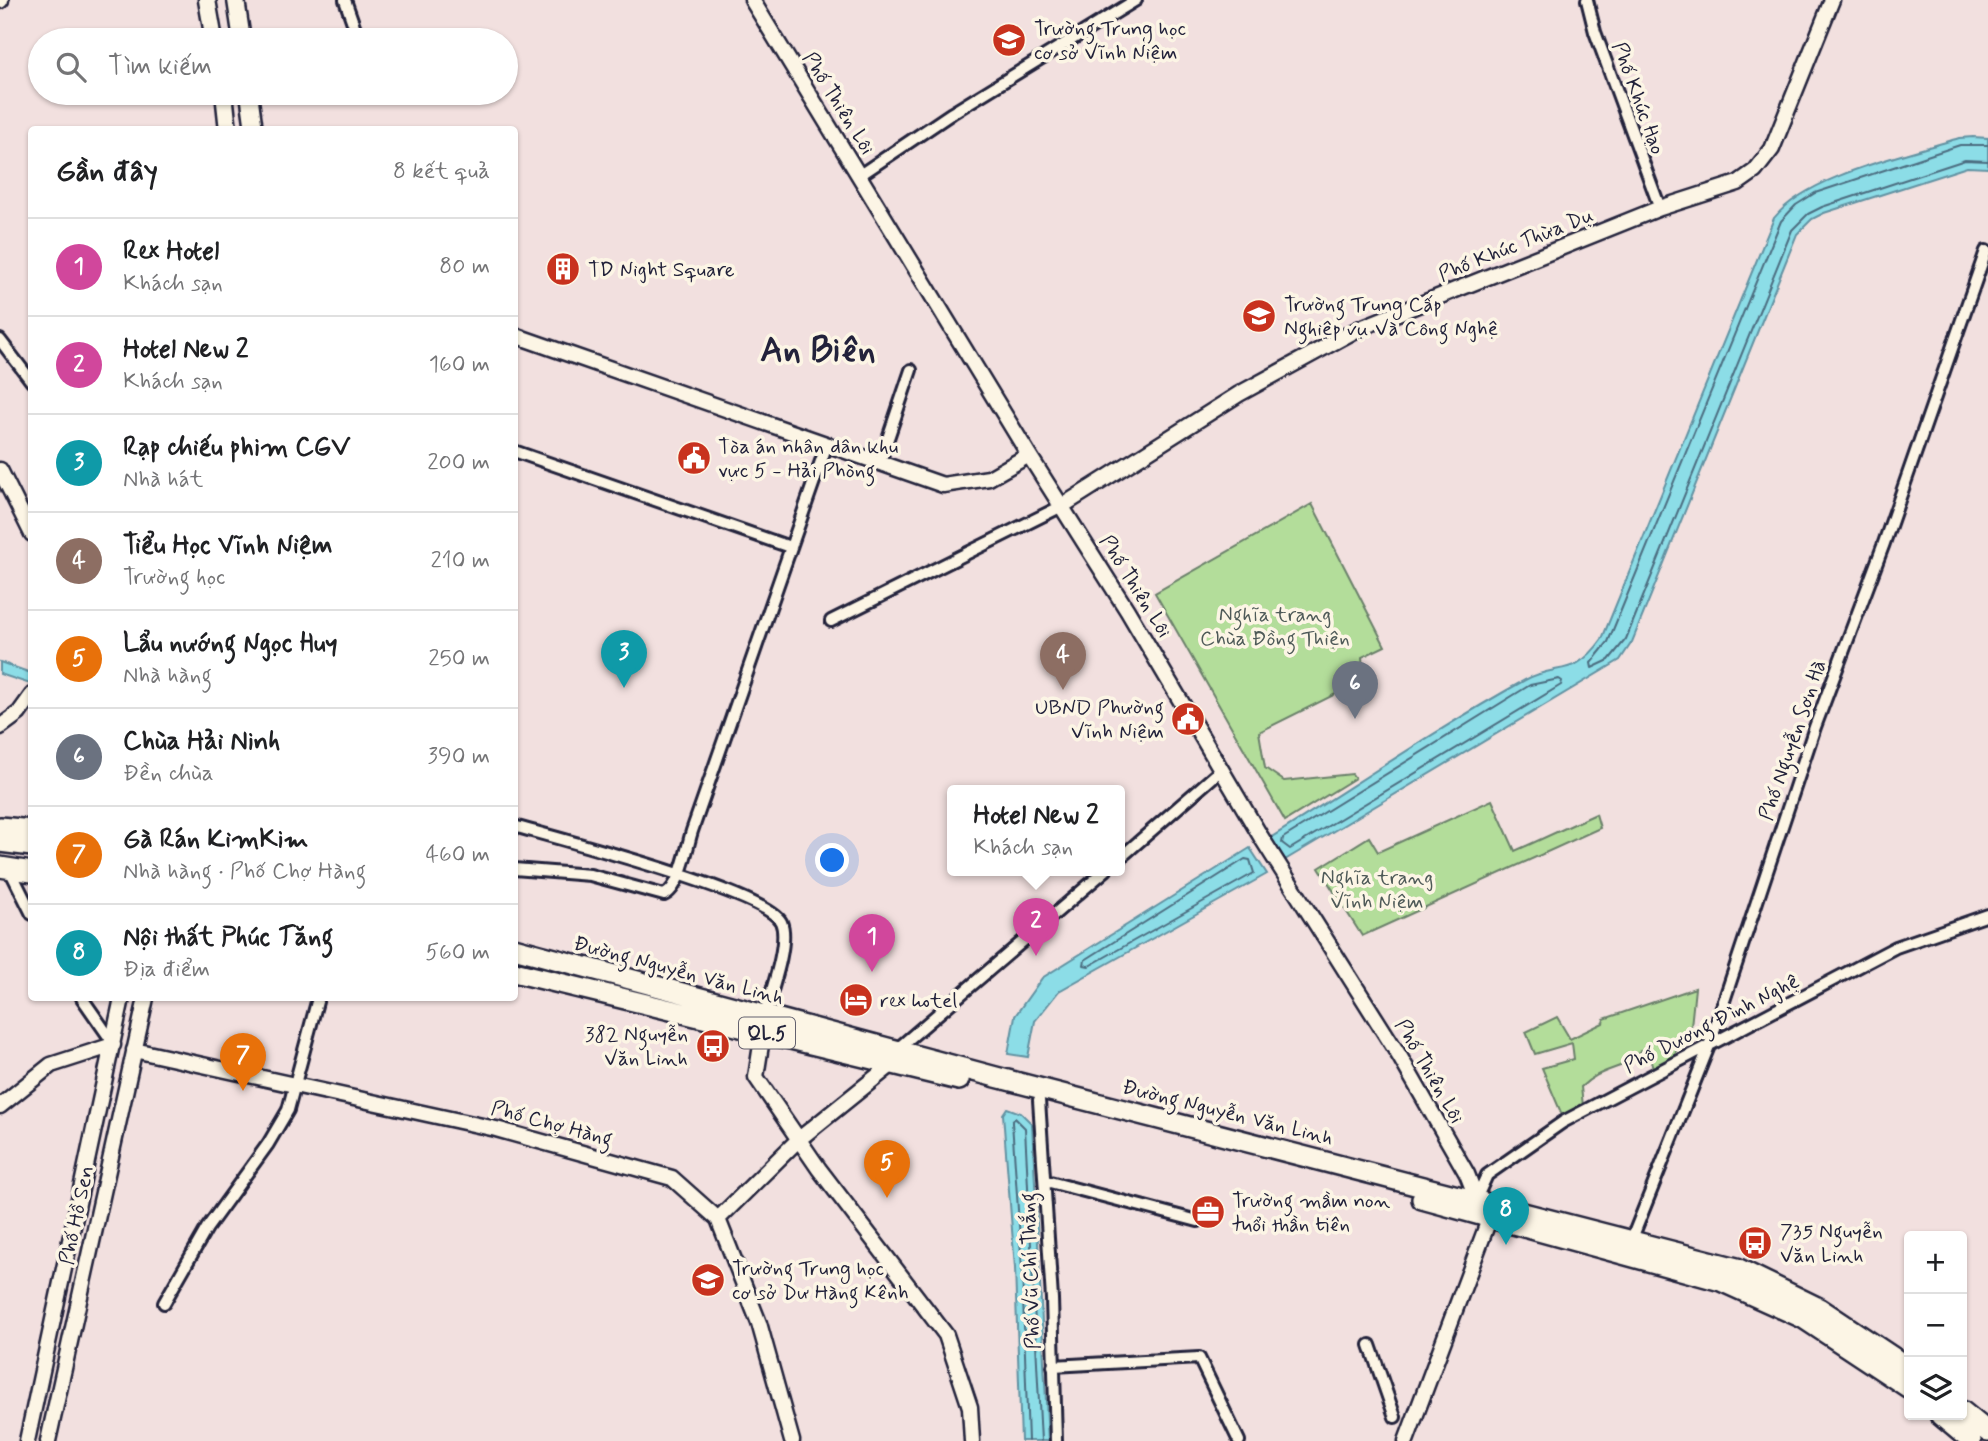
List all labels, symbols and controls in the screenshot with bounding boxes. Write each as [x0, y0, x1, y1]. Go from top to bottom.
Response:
place label: Trường Trung học cơ sở Vĩnh Niệm [1034, 15, 1186, 67]
school or university icon: Trường Trung học cơ sở Vĩnh Niệm [990, 21, 1028, 59]
search box [28, 28, 518, 105]
street label: Phố Khúc Hạo [1605, 38, 1671, 159]
street label: Phố Thiên Lôi [795, 47, 881, 161]
icon: search [52, 48, 90, 86]
text: Tìm kiếm [108, 50, 212, 84]
text: Gần đây [56, 152, 158, 191]
text: 8 kết quả [393, 157, 490, 187]
street label: Phố Khúc Thừa Dụ [1434, 201, 1598, 289]
text: Rex Hotel [123, 235, 219, 269]
building icon: TD Night Square [544, 250, 582, 288]
text: 1 [74, 252, 84, 282]
text: 80 m [439, 252, 490, 282]
place label: TD Night Square [588, 256, 735, 284]
text: Khách sạn [123, 269, 223, 299]
place label: Trường Trung Cấp Nghiệp vụ Và Công Nghệ [1284, 291, 1498, 345]
school or university icon: Trường Trung Cấp Nghiệp vụ Và Công Nghệ [1240, 297, 1278, 335]
district label: An Biên [760, 328, 876, 374]
text: Hotel New 2 [123, 333, 249, 367]
text: 2 [73, 350, 85, 380]
text: 160 m [429, 350, 490, 380]
text: Khách sạn [123, 367, 223, 397]
text: Rạp chiếu phim CGV [123, 431, 351, 465]
place label: Tòa án nhân dân khu vực 5 - Hải Phòng [718, 433, 898, 487]
public building icon: Tòa án nhân dân khu vực 5 - Hải Phòng [675, 439, 713, 477]
text: 3 [74, 448, 84, 478]
text: 200 m [427, 448, 490, 478]
text: Nhà hát [123, 465, 203, 495]
text: Tiểu Học Vĩnh Niệm [123, 529, 332, 563]
street label: Phố Thiên Lôi [1092, 530, 1178, 644]
text: 4 [72, 546, 86, 576]
text: 210 m [430, 546, 490, 576]
text: Trường học [123, 563, 225, 593]
park label: Nghĩa trang Chùa Đồng Thiện [1200, 601, 1350, 655]
text: Lẩu nướng Ngọc Huy [123, 627, 337, 661]
pin: 3 [601, 630, 647, 688]
pin: 4 [1040, 632, 1086, 690]
text: 5 [72, 644, 86, 674]
text: 250 m [428, 644, 490, 674]
street label: Phố Nguyễn Sơn Hà [1752, 656, 1835, 825]
text: Nhà hàng [123, 661, 212, 691]
pin: 6 [1332, 661, 1378, 719]
place label: UBND Phường Vĩnh Niệm [1035, 694, 1164, 746]
public building icon: UBND Phường Vĩnh Niệm [1169, 700, 1207, 738]
text: Chùa Hải Ninh [123, 725, 280, 759]
text: 6 [73, 742, 85, 772]
text: 390 m [428, 742, 490, 772]
text: Đền chùa [123, 759, 213, 789]
popup [947, 785, 1125, 876]
text: Hotel New 2 [973, 799, 1099, 833]
text: Gà Rán KimKim [123, 823, 308, 857]
text: Khách sạn [973, 833, 1073, 863]
text: 7 [72, 840, 86, 870]
text: 460 m [426, 840, 490, 870]
your location [815, 843, 849, 877]
text: Nhà hàng · Phố Chợ Hàng [123, 857, 366, 887]
park label: Nghĩa trang Vĩnh Niệm [1321, 864, 1433, 916]
pin: 2 [1013, 898, 1059, 956]
pin: 1 [849, 914, 895, 972]
text: Nội thất Phúc Tăng [123, 921, 333, 955]
street label: Đường Nguyễn Văn Linh [570, 929, 787, 1014]
text: 8 [73, 938, 85, 968]
text: 560 m [425, 938, 490, 968]
text: Địa điểm [123, 955, 210, 985]
street label: Phố Dương Đình Nghệ [1619, 967, 1805, 1082]
hotel icon: rex hotel [837, 981, 875, 1019]
place label: rex hotel [880, 987, 957, 1015]
street label: Phố Thiên Lôi [1388, 1014, 1471, 1129]
road number: QL.5 [739, 1018, 795, 1049]
place label: 382 Nguyễn Văn Linh [585, 1021, 688, 1073]
bus stop icon: 382 Nguyễn Văn Linh [694, 1027, 732, 1065]
pin: 7 [220, 1033, 266, 1091]
street label: Đường Nguyễn Văn Linh [1119, 1073, 1336, 1155]
street label: Phố Chợ Hàng [487, 1094, 616, 1156]
pin: 5 [864, 1140, 910, 1198]
street label: Phố Hồ Sen [53, 1163, 101, 1267]
place label: Trường mầm non tuổi thần tiên [1231, 1187, 1391, 1239]
pin: 8 [1483, 1187, 1529, 1245]
street label: Phố Vũ Chí Thắng [1014, 1192, 1050, 1350]
office icon: Trường mầm non tuổi thần tiên [1189, 1193, 1227, 1231]
place label: 735 Nguyễn Văn Linh [1780, 1218, 1883, 1270]
bus stop icon: 735 Nguyễn Văn Linh [1736, 1224, 1774, 1262]
map controls [1904, 1231, 1967, 1420]
button: + [1904, 1231, 1967, 1294]
place label: Trường Trung học cơ sở Dư Hàng Kênh [732, 1255, 909, 1309]
school or university icon: Trường Trung học cơ sở Dư Hàng Kênh [689, 1261, 727, 1299]
button: − [1904, 1294, 1967, 1357]
button: layers [1904, 1357, 1967, 1420]

